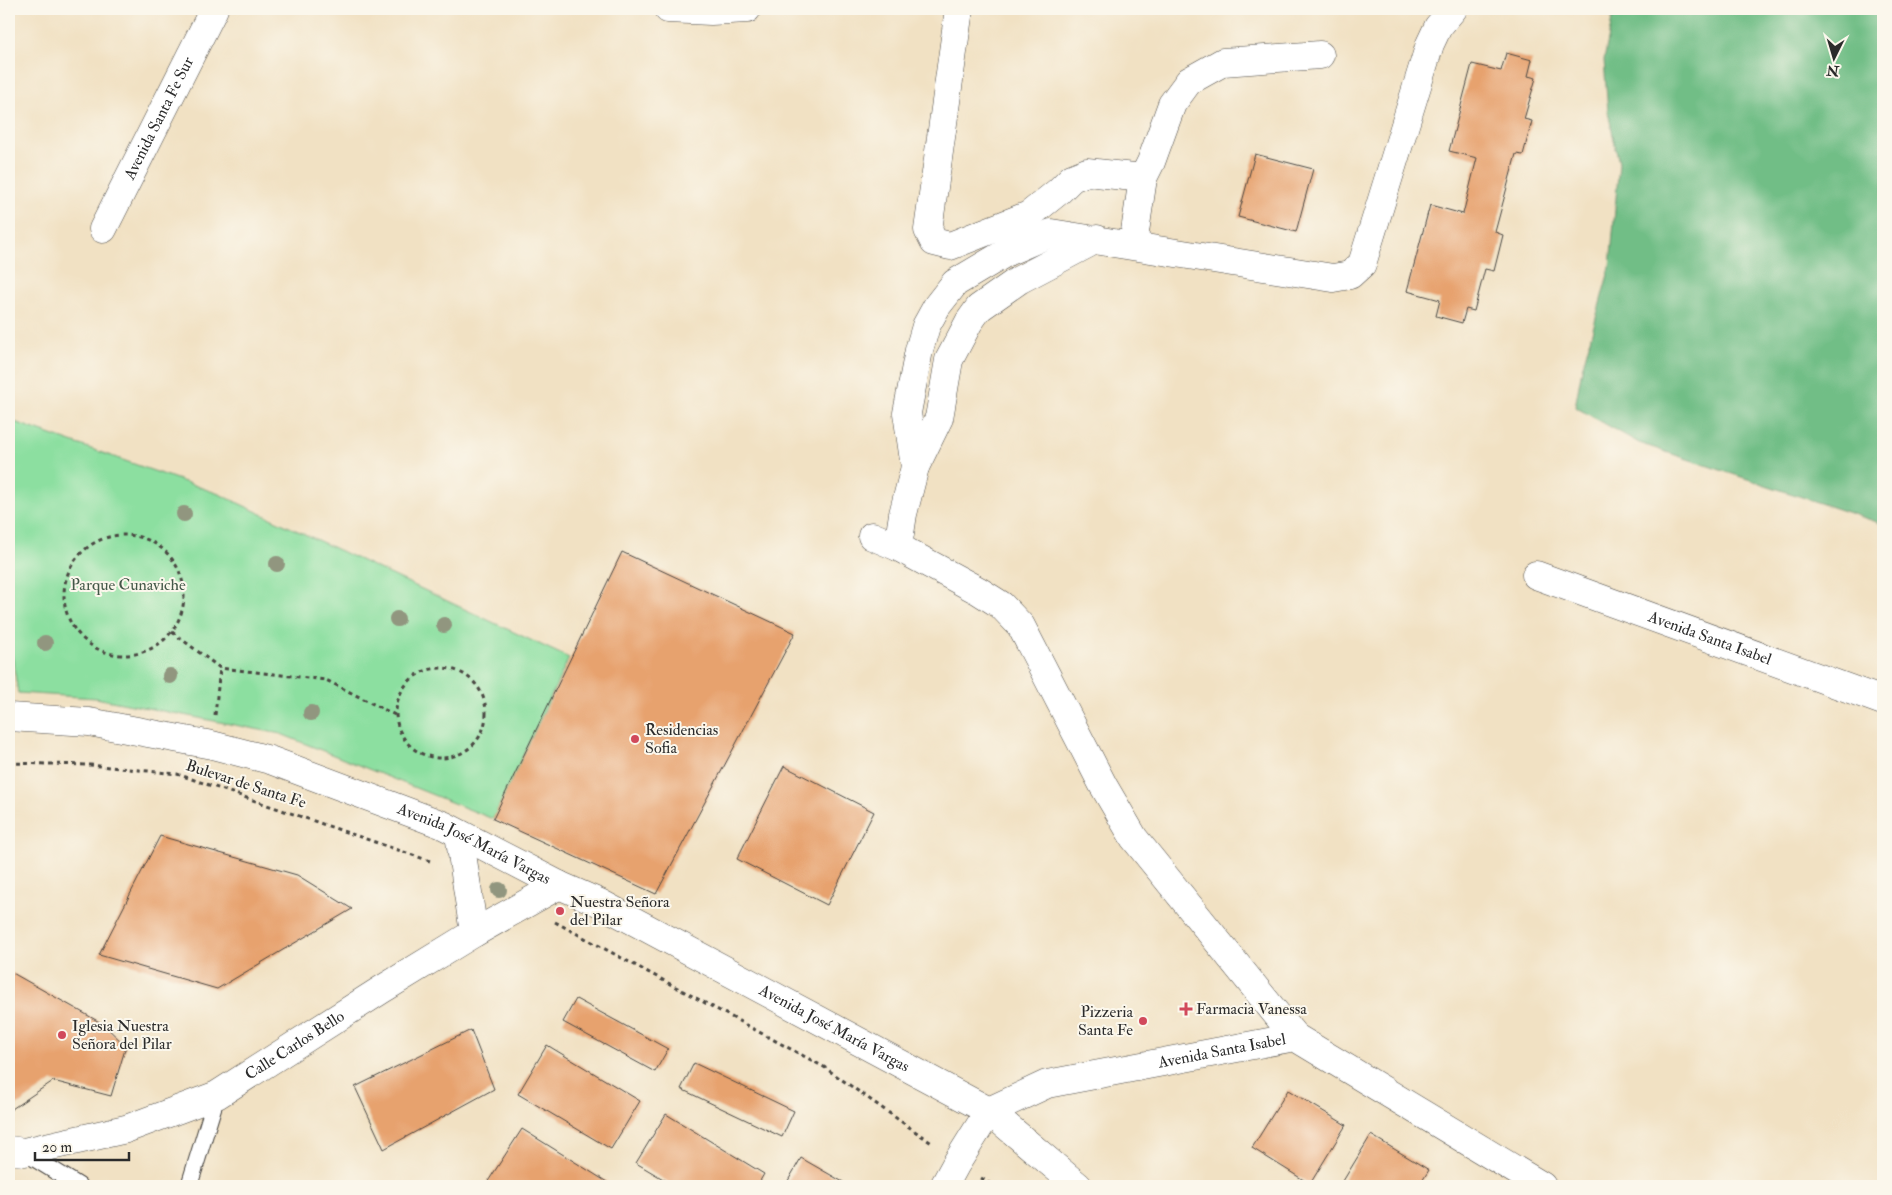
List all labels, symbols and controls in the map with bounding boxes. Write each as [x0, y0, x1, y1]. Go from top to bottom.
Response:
north arrow [1810, 32, 1860, 82]
street label: Avenida Santa Fe Sur [119, 53, 198, 184]
text: N [1825, 61, 1841, 80]
park label: Parque Cunaviche [70, 575, 186, 595]
street label: Avenida Santa Isabel [1645, 606, 1774, 670]
place label: Residencias Sofia [645, 720, 718, 758]
marker: Residencias Sofia [629, 733, 641, 745]
street label: Bulevar de Santa Fe [183, 755, 309, 813]
street label: Avenida José María Vargas [394, 798, 554, 889]
place label: Nuestra Señora del Pilar [570, 892, 670, 930]
marker: Nuestra Señora del Pilar [554, 905, 566, 917]
street label: Avenida José María Vargas [755, 979, 913, 1077]
place label: Farmacia Vanessa [1196, 999, 1307, 1019]
place label: Pizzeria Santa Fe [1078, 1002, 1133, 1040]
marker: Farmacia Vanessa [1180, 1003, 1192, 1015]
street label: Calle Carlos Bello [241, 1006, 348, 1085]
marker: Pizzeria Santa Fe [1137, 1015, 1149, 1027]
place label: Iglesia Nuestra Señora del Pilar [72, 1016, 172, 1054]
marker: Iglesia Nuestra Señora del Pilar [56, 1029, 68, 1041]
street label: Avenida Santa Isabel [1155, 1029, 1287, 1073]
scale bar [35, 1130, 129, 1162]
text: 20 m [42, 1138, 72, 1157]

